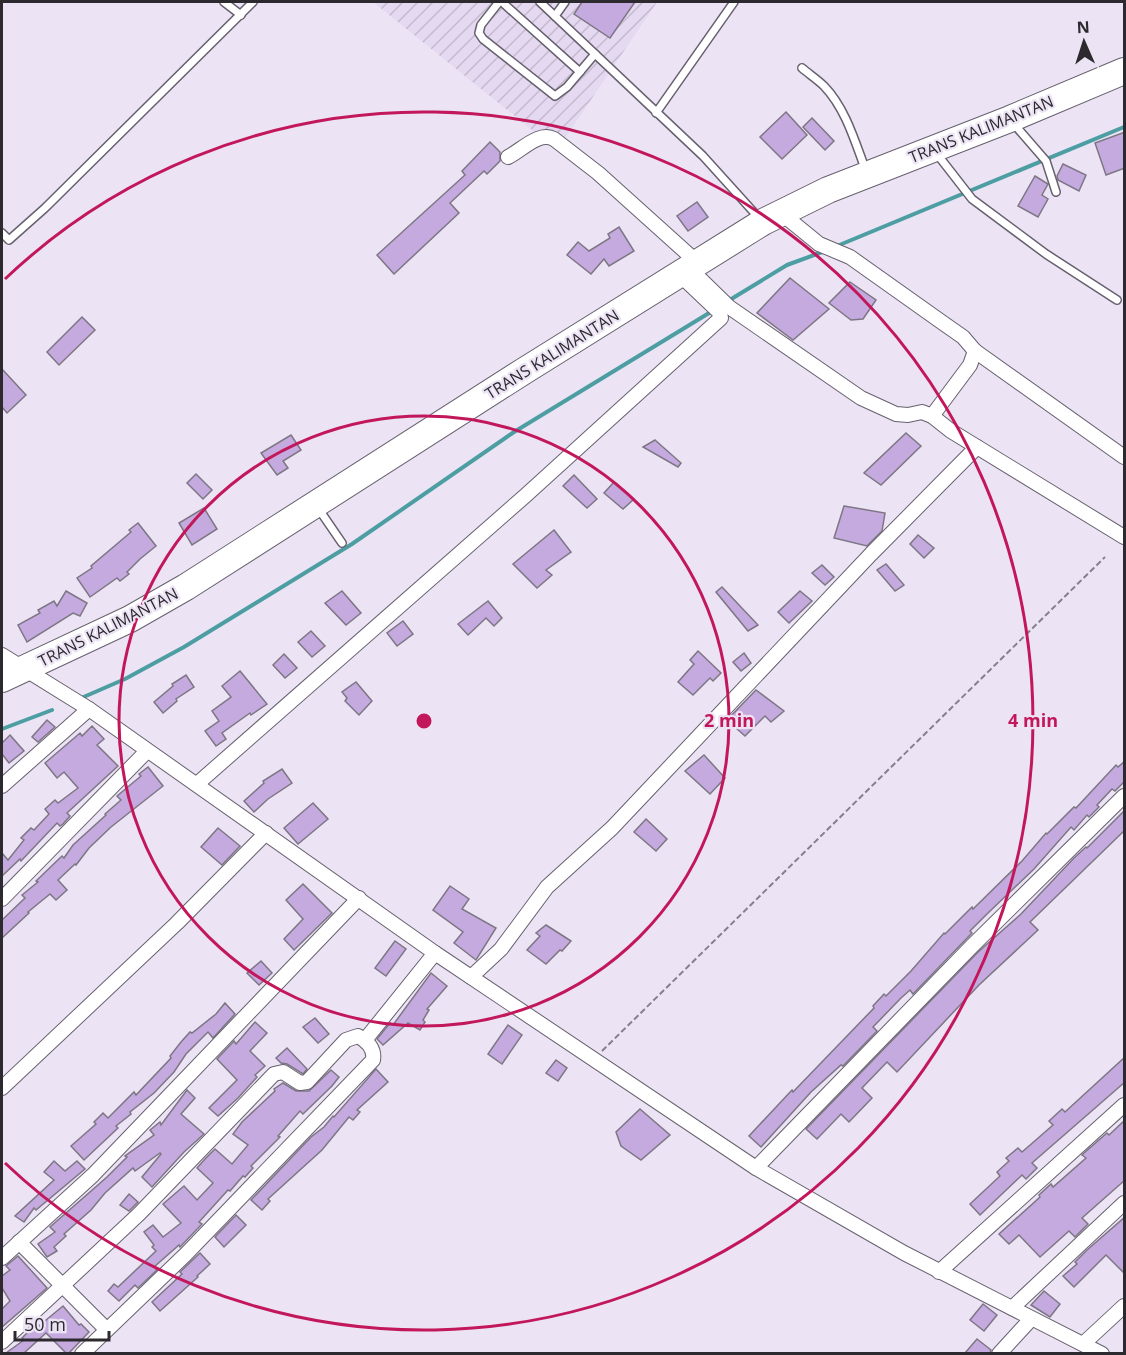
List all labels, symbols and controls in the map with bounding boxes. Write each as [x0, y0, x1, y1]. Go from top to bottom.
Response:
north arrow [1054, 12, 1114, 72]
text: N [1076, 16, 1090, 38]
street label: TRANS KALIMANTAN [905, 90, 1057, 168]
street label: TRANS KALIMANTAN [481, 304, 623, 404]
street label: TRANS KALIMANTAN [34, 582, 182, 672]
text: 2 min [704, 708, 754, 732]
text: 4 min [1008, 708, 1058, 732]
centre of rings [414, 711, 434, 731]
scale bar [15, 1304, 110, 1342]
text: 50 m [24, 1312, 66, 1336]

